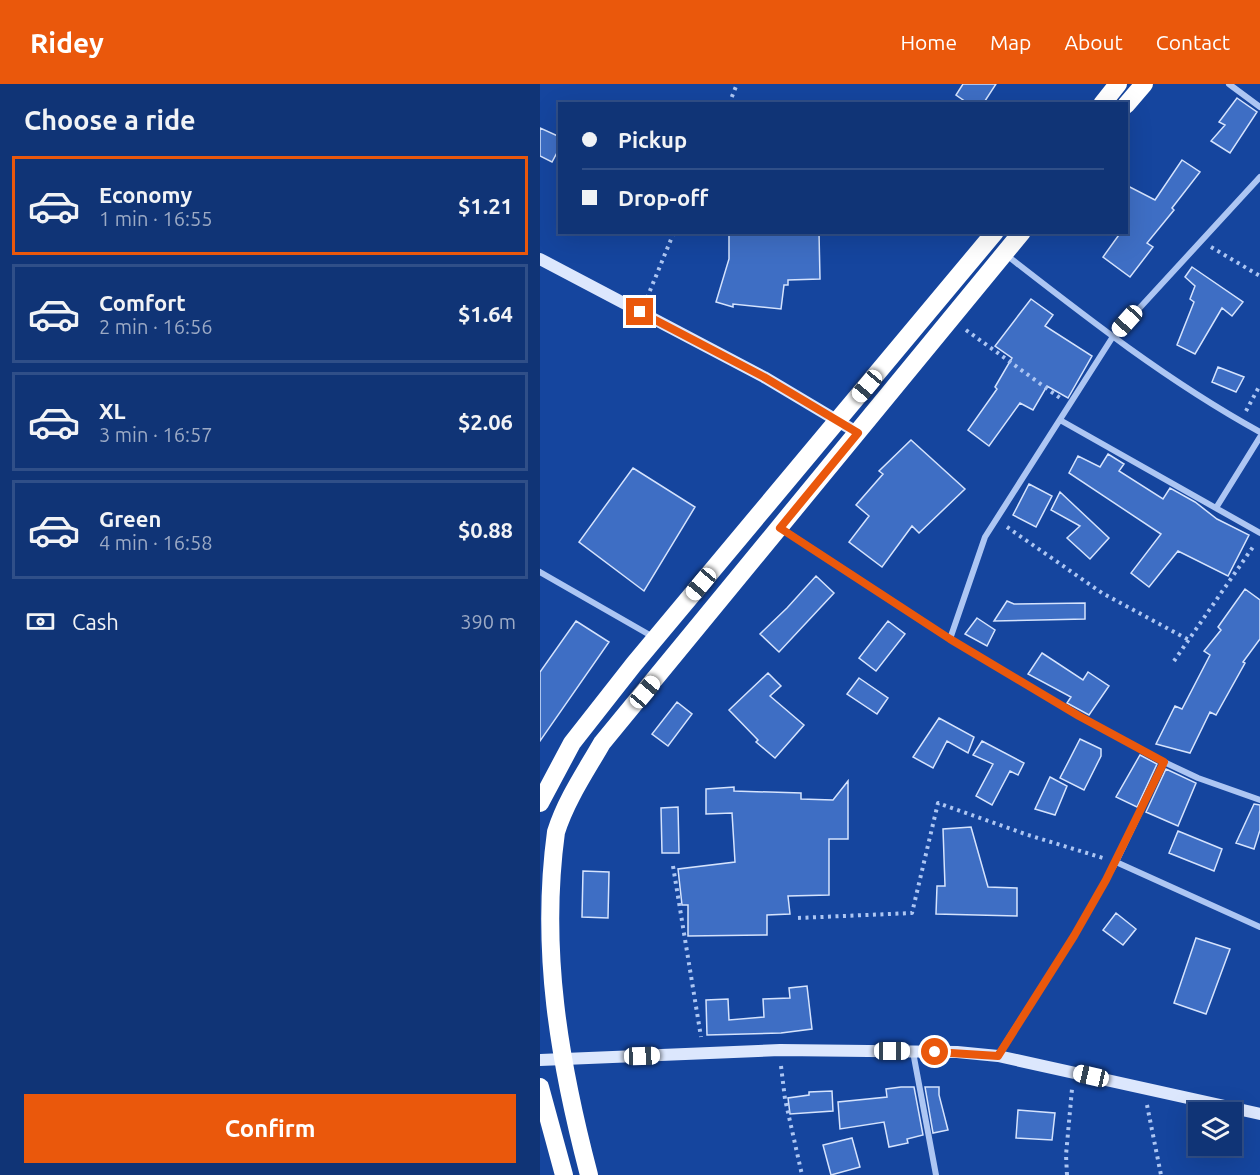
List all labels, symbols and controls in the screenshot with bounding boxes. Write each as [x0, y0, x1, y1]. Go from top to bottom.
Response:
text: Ridey [30, 27, 104, 58]
text: Home [900, 30, 957, 54]
text: Map [990, 30, 1031, 54]
text: About [1064, 30, 1123, 54]
text: Contact [1156, 30, 1230, 54]
text: Choose a ride [24, 105, 196, 135]
text: Pickup [618, 127, 687, 152]
icon: car [27, 179, 81, 233]
text: Economy [99, 182, 192, 207]
text: Drop-off [618, 185, 708, 210]
text: $1.21 [458, 193, 513, 218]
text: 1 min · 16:55 [99, 207, 213, 230]
icon: car [27, 287, 81, 341]
text: Comfort [99, 290, 186, 315]
route end [626, 298, 653, 325]
text: $1.64 [458, 301, 513, 326]
car [1108, 302, 1146, 340]
text: 2 min · 16:56 [99, 315, 213, 338]
car [849, 366, 885, 406]
icon: car [27, 395, 81, 449]
text: XL [99, 398, 126, 423]
text: $2.06 [458, 409, 513, 434]
text: 3 min · 16:57 [99, 423, 213, 446]
icon: car [27, 503, 81, 557]
text: Green [99, 506, 161, 531]
text: $0.88 [458, 517, 513, 542]
text: 4 min · 16:58 [99, 531, 213, 554]
car [683, 564, 719, 604]
icon: cash [24, 605, 57, 638]
text: Cash [72, 609, 119, 634]
text: 390 m [460, 610, 516, 633]
car [627, 672, 663, 712]
route start [921, 1038, 948, 1065]
car [874, 1042, 910, 1060]
car [624, 1046, 660, 1066]
car [1071, 1063, 1111, 1089]
button: Confirm [24, 1094, 516, 1163]
map controls [1188, 1102, 1242, 1156]
button: layers [1188, 1102, 1242, 1156]

